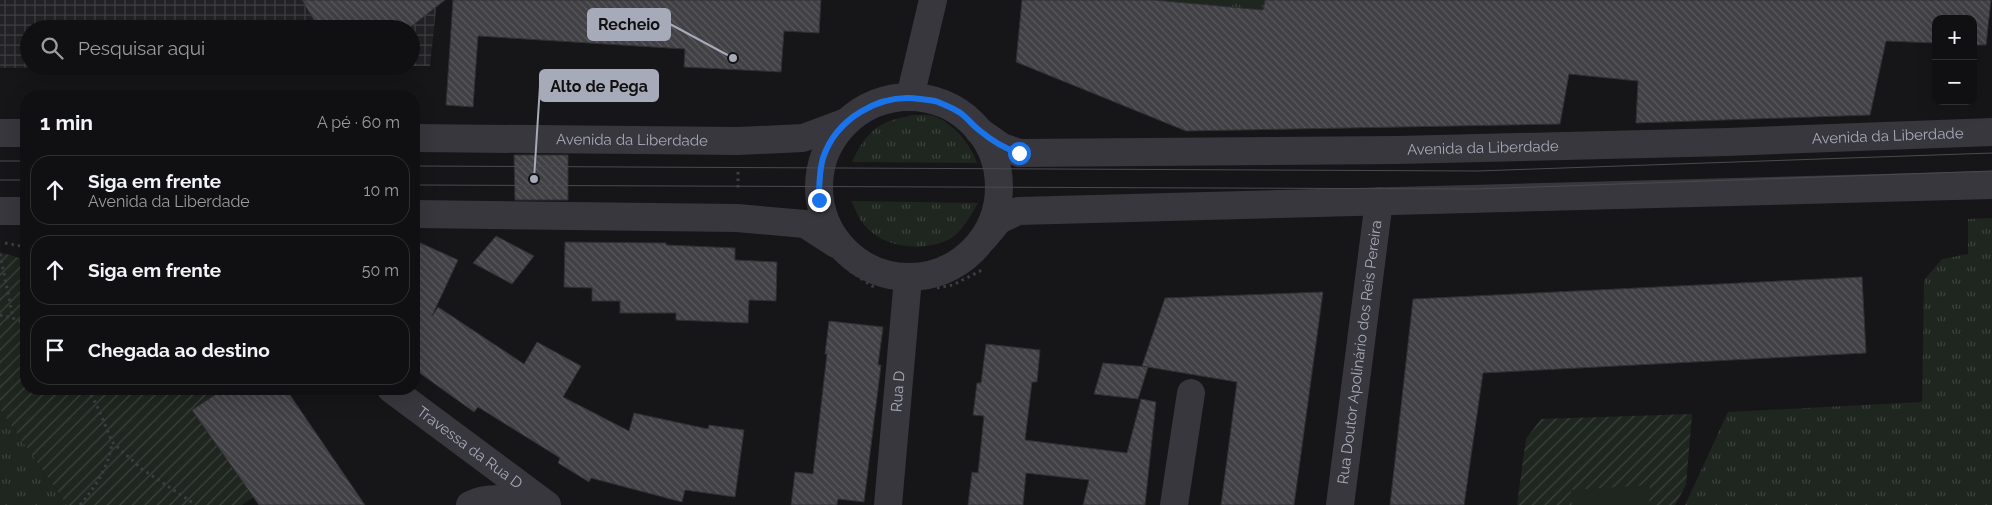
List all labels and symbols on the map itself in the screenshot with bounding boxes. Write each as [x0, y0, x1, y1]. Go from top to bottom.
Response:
callout: Recheio [588, 9, 670, 40]
text: Recheio [598, 15, 660, 34]
callout: Alto de Pega [540, 70, 658, 101]
text: Alto de Pega [550, 77, 648, 96]
street label: Avenida da Liberdade [1812, 124, 1964, 148]
street label: Avenida da Liberdade [556, 130, 708, 150]
street label: Avenida da Liberdade [1407, 137, 1559, 159]
route start [1008, 142, 1031, 165]
route end [808, 189, 831, 212]
street label: Rua Doutor Apolinário dos Reis Pereira [1334, 219, 1385, 485]
street label: Rua D [887, 370, 909, 413]
street label: Travessa da Rua D [413, 402, 526, 493]

